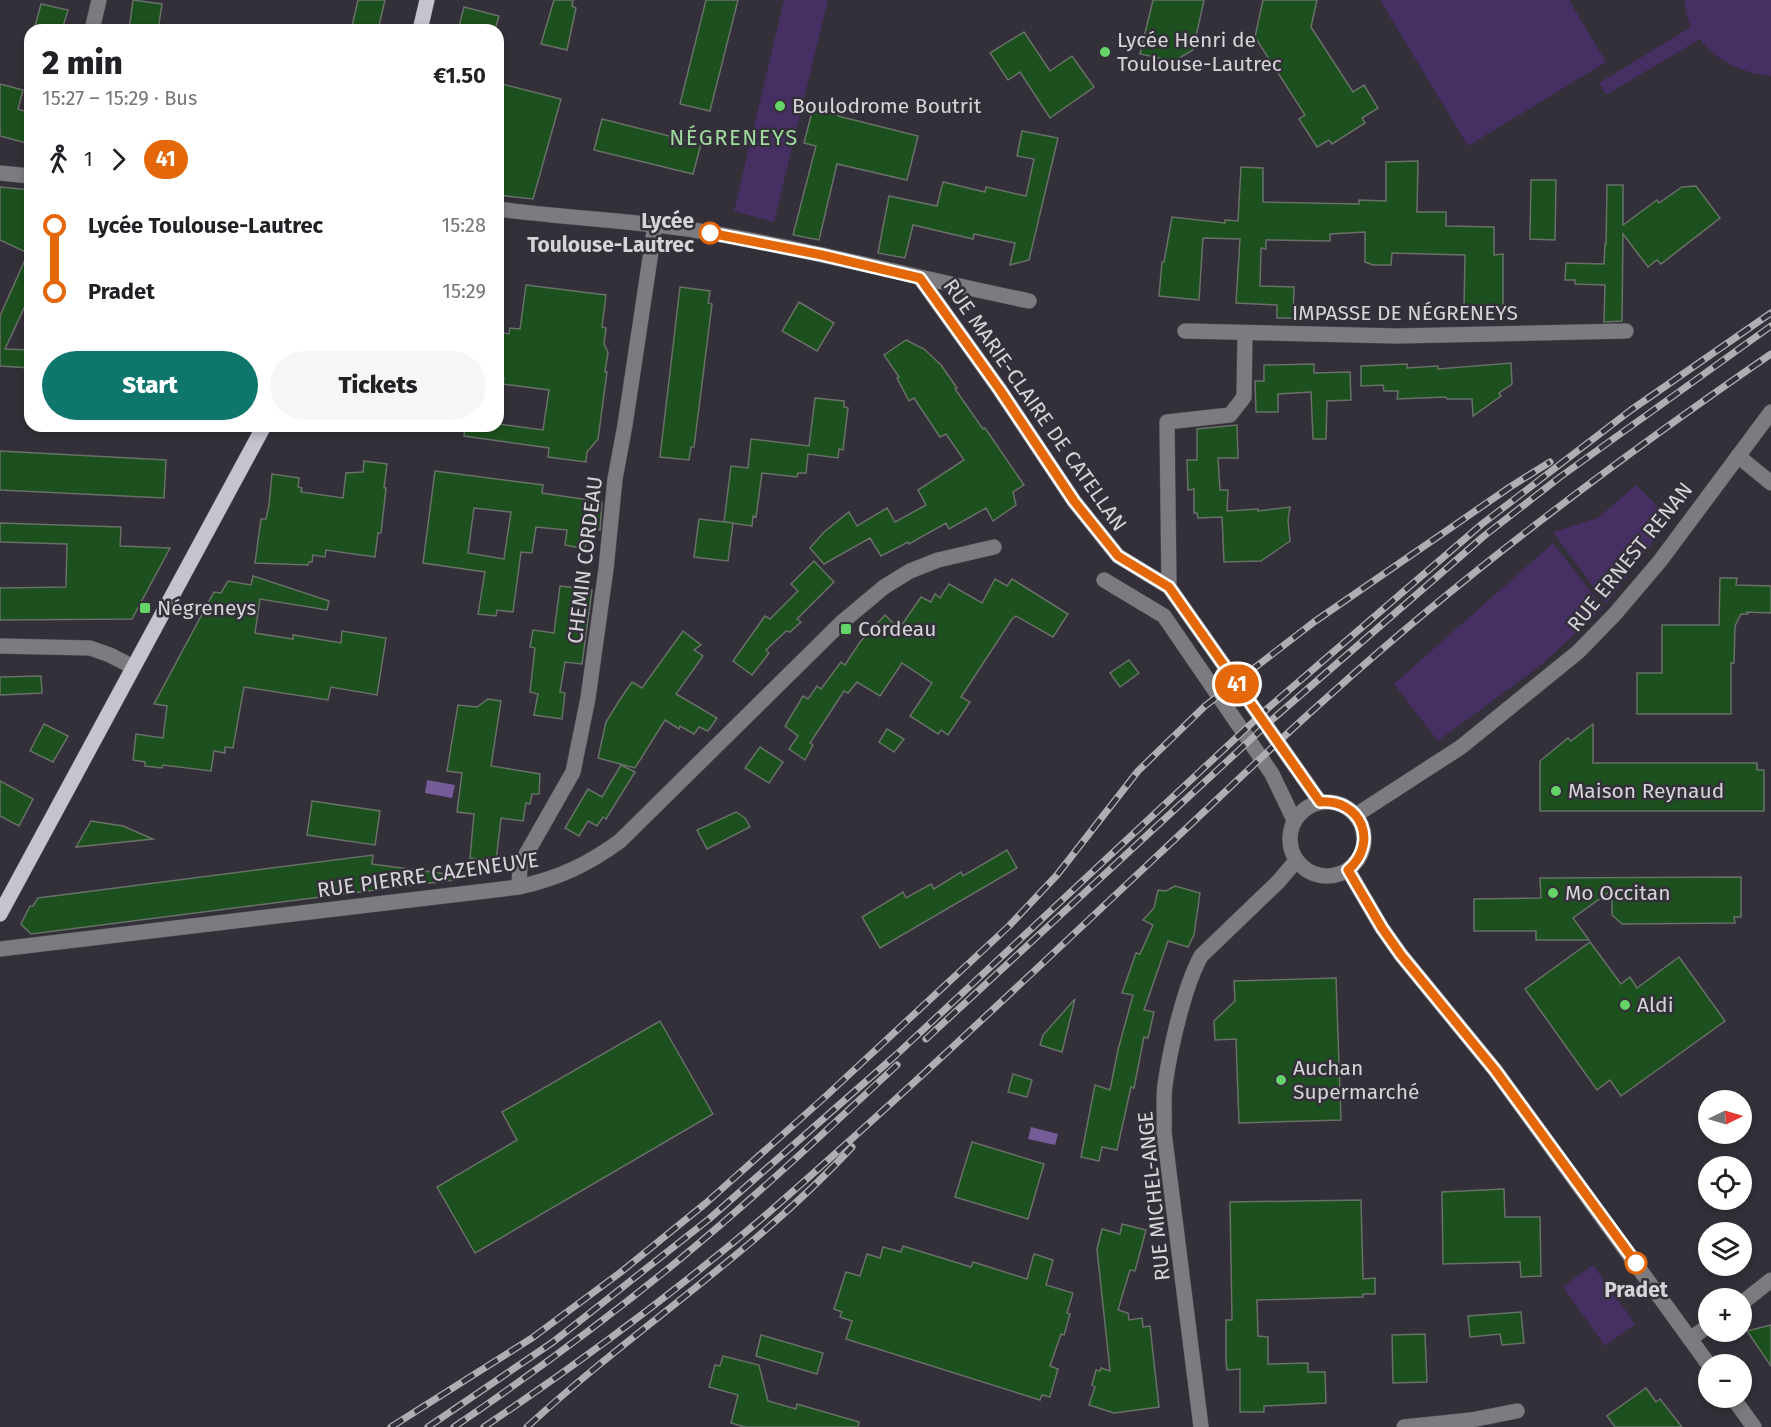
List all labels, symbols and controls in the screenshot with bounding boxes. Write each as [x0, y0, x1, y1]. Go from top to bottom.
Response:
place label: Lycée Henri de Toulouse-Lautrec [1117, 27, 1282, 77]
text: 2 min [42, 43, 123, 83]
marker: Lycée Henri de Toulouse-Lautrec [1098, 45, 1112, 59]
text: €1.50 [433, 62, 486, 89]
text: 15:27 – 15:29 · Bus [42, 86, 197, 110]
place label: Boulodrome Boutrit [792, 93, 982, 119]
marker: Boulodrome Boutrit [773, 99, 787, 113]
district label: NÉGRENEYS [669, 124, 799, 151]
icon: walk [42, 143, 75, 176]
icon: forward [102, 143, 135, 176]
text: 41 [156, 146, 176, 172]
text: 1 [84, 147, 93, 171]
place label: Lycée Toulouse-Lautrec [527, 208, 694, 258]
text: Lycée Toulouse-Lautrec [88, 212, 323, 239]
text: 15:28 [442, 213, 486, 237]
marker: Lycée Toulouse-Lautrec [699, 222, 721, 244]
street label: RUE MARIE-CLAIRE DE CATELLAN [938, 274, 1132, 536]
text: Pradet [88, 278, 155, 305]
text: 15:29 [442, 279, 486, 303]
street label: IMPASSE DE NÉGRENEYS [1292, 300, 1518, 326]
button: Start [42, 351, 258, 420]
button: Tickets [270, 351, 486, 420]
street label: CHEMIN CORDEAU [562, 475, 608, 645]
street label: RUE ERNEST RENAN [1562, 477, 1698, 637]
place label: Négreneys [157, 595, 256, 621]
marker: Négreneys [138, 601, 152, 615]
place label: Cordeau [858, 616, 937, 642]
marker: Cordeau [839, 622, 853, 636]
line badge: 41 [1210, 664, 1264, 704]
text: 41 [1227, 671, 1247, 697]
place label: Maison Reynaud [1568, 778, 1724, 804]
marker: Maison Reynaud [1549, 784, 1563, 798]
street label: RUE PIERRE CAZENEUVE [316, 847, 540, 903]
place label: Mo Occitan [1565, 880, 1670, 906]
marker: Mo Occitan [1546, 886, 1560, 900]
place label: Aldi [1637, 992, 1674, 1018]
marker: Aldi [1618, 998, 1632, 1012]
place label: Auchan Supermarché [1293, 1055, 1419, 1105]
marker: Auchan Supermarché [1274, 1073, 1288, 1087]
north arrow [1698, 1090, 1752, 1144]
map controls [1698, 1090, 1752, 1408]
street label: RUE MICHEL-ANGE [1132, 1110, 1176, 1282]
button: locate [1698, 1156, 1752, 1210]
button: layers [1698, 1222, 1752, 1276]
marker: Pradet [1625, 1252, 1647, 1274]
place label: Pradet [1604, 1277, 1669, 1303]
button: + [1698, 1288, 1752, 1342]
button: − [1698, 1354, 1752, 1408]

